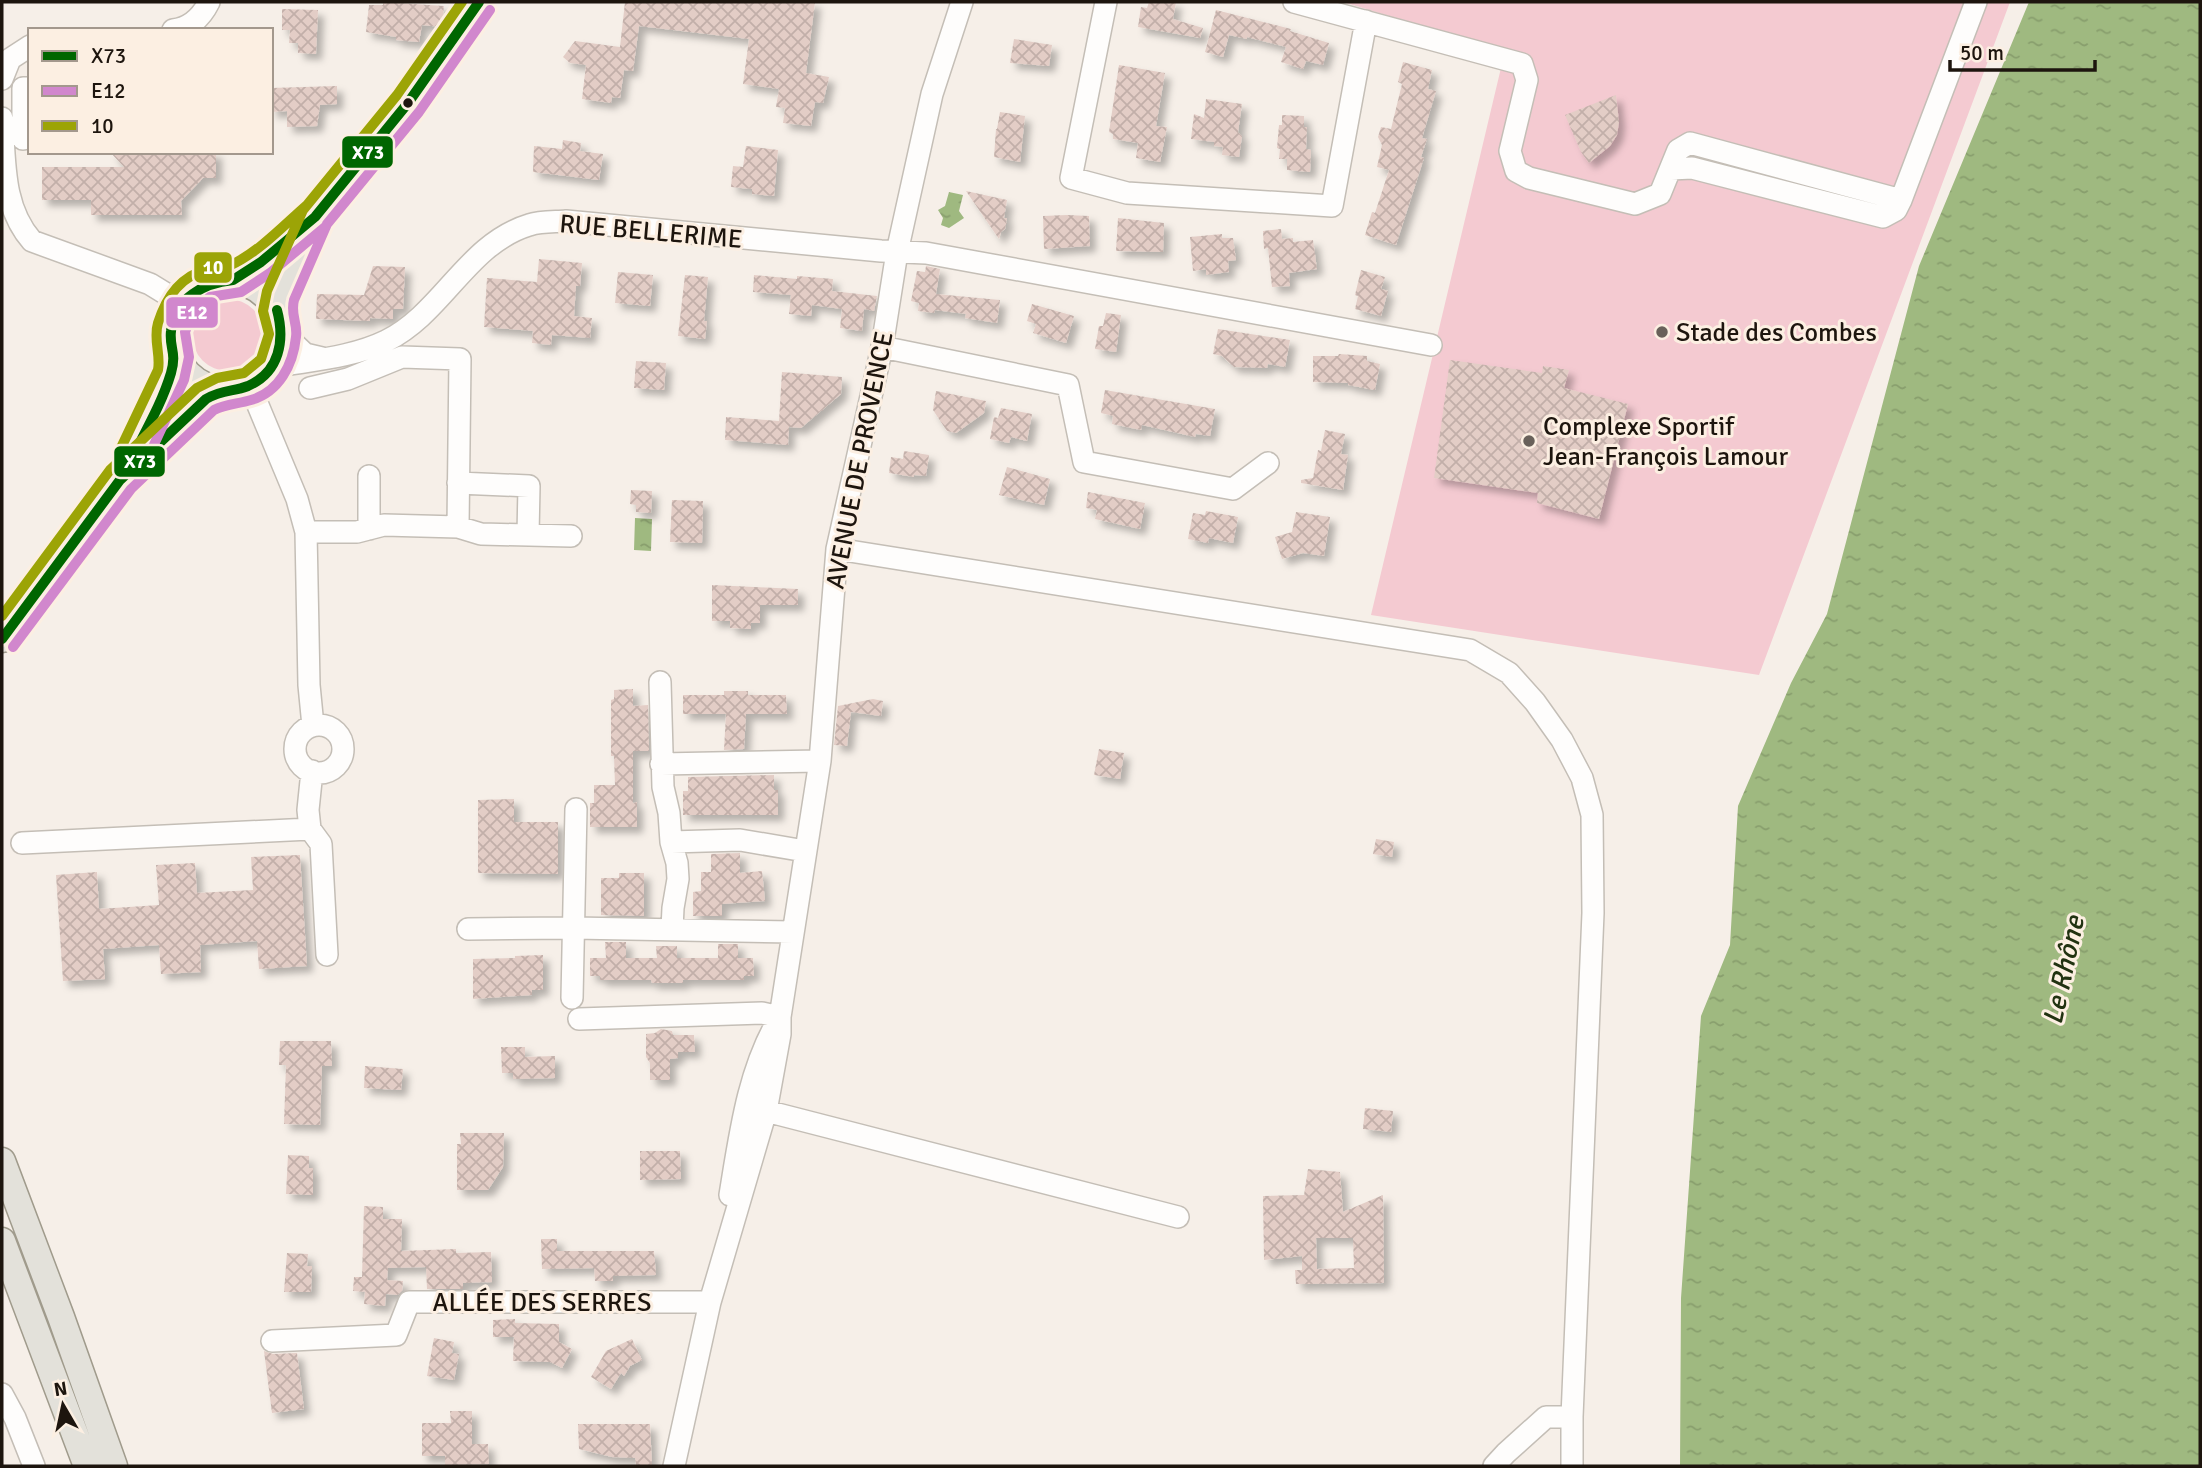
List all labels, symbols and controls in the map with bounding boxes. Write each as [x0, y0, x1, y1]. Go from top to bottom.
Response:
legend [28, 28, 273, 154]
scale bar [1950, 28, 2095, 72]
text: 50 m [1960, 40, 2004, 66]
text: X73 [91, 43, 126, 69]
text: E12 [91, 78, 126, 104]
unlabelled marker [401, 96, 415, 110]
text: 10 [91, 113, 114, 139]
line badge: X73 [341, 135, 394, 169]
text: X73 [352, 141, 384, 165]
street label: RUE BELLERIME [558, 208, 744, 256]
line badge: 10 [193, 251, 233, 284]
text: 10 [203, 256, 223, 280]
line badge: E12 [165, 296, 219, 329]
text: E12 [176, 301, 208, 325]
place label: Stade des Combes [1676, 317, 1877, 349]
marker: Stade des Combes [1654, 324, 1670, 340]
street label: AVENUE DE PROVENCE [819, 329, 901, 592]
place label: Complexe Sportif Jean-François Lamour [1543, 411, 1789, 473]
marker: Complexe Sportif Jean-François Lamour [1521, 433, 1537, 449]
line badge: X73 [113, 445, 166, 478]
text: X73 [124, 450, 156, 474]
water label: Le Rhône [2036, 911, 2092, 1028]
street label: ALLÉE DES SERRES [433, 1287, 651, 1319]
north arrow [28, 1370, 98, 1440]
text: N [52, 1376, 69, 1402]

